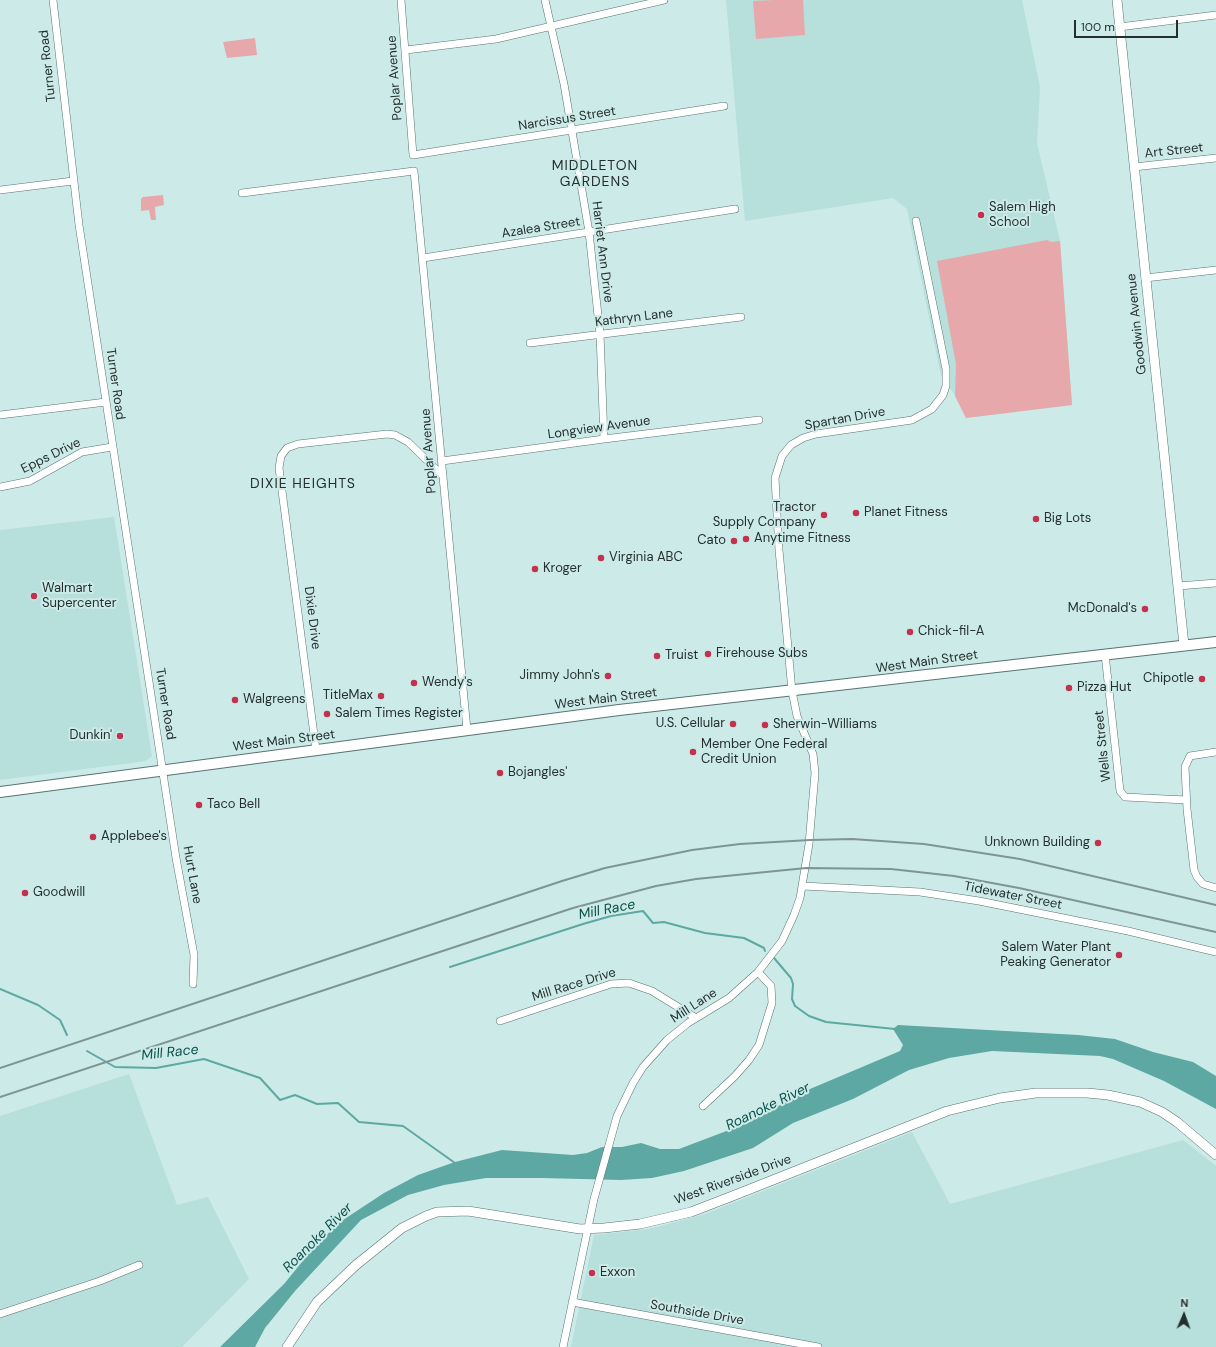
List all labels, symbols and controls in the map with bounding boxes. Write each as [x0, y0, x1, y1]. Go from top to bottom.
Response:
scale bar [1076, 12, 1180, 38]
text: 100 m [1081, 19, 1115, 35]
street label: Turner Road [36, 29, 60, 103]
street label: Poplar Avenue [384, 35, 406, 121]
street label: Narcissus Street [517, 104, 617, 134]
street label: Art Street [1144, 140, 1204, 162]
district label: MIDDLETON GARDENS [552, 158, 638, 190]
street label: Harriet Ann Drive [588, 200, 616, 304]
place label: Salem High School [989, 200, 1056, 231]
marker: Salem High School [976, 210, 986, 220]
street label: Azalea Street [501, 214, 581, 242]
street label: Goodwin Avenue [1124, 273, 1150, 375]
street label: Kathryn Lane [594, 305, 674, 331]
street label: Turner Road [102, 347, 128, 421]
street label: Spartan Drive [804, 404, 886, 434]
street label: Poplar Avenue [418, 408, 440, 494]
street label: Longview Avenue [547, 413, 651, 443]
street label: Epps Drive [19, 435, 83, 477]
district label: DIXIE HEIGHTS [250, 476, 356, 492]
place label: Tractor Supply Company [713, 500, 816, 531]
place label: Planet Fitness [864, 505, 948, 521]
marker: Planet Fitness [851, 508, 861, 518]
marker: Tractor Supply Company [819, 510, 829, 520]
place label: Big Lots [1044, 511, 1091, 527]
marker: Big Lots [1031, 514, 1041, 524]
place label: Anytime Fitness [754, 531, 851, 547]
place label: Cato [697, 533, 726, 549]
marker: Anytime Fitness [741, 534, 751, 544]
marker: Cato [729, 536, 739, 546]
place label: Virginia ABC [609, 550, 683, 566]
marker: Virginia ABC [596, 553, 606, 563]
place label: Kroger [543, 561, 582, 577]
marker: Kroger [530, 564, 540, 574]
place label: Walmart Supercenter [42, 581, 116, 612]
street label: Dixie Drive [300, 586, 324, 650]
marker: Walmart Supercenter [29, 591, 39, 601]
place label: McDonald's [1068, 601, 1137, 617]
marker: McDonald's [1140, 604, 1150, 614]
place label: Chick-fil-A [918, 624, 984, 640]
marker: Chick-fil-A [905, 627, 915, 637]
place label: Firehouse Subs [716, 646, 808, 662]
street label: West Main Street [875, 647, 979, 677]
place label: Truist [665, 648, 698, 664]
marker: Firehouse Subs [703, 649, 713, 659]
marker: Truist [652, 651, 662, 661]
street label: Turner Road [152, 667, 178, 741]
place label: Jimmy John's [520, 668, 600, 684]
marker: Jimmy John's [603, 671, 613, 681]
place label: Chipotle [1143, 671, 1194, 687]
marker: Chipotle [1197, 674, 1207, 684]
place label: Wendy's [422, 675, 473, 691]
marker: Wendy's [409, 678, 419, 688]
place label: Pizza Hut [1077, 680, 1131, 696]
marker: Pizza Hut [1064, 683, 1074, 693]
street label: West Main Street [554, 685, 658, 713]
place label: TitleMax [323, 688, 373, 704]
marker: TitleMax [376, 691, 386, 701]
place label: Walgreens [243, 692, 305, 708]
marker: Walgreens [230, 695, 240, 705]
place label: Salem Times Register [335, 706, 463, 722]
marker: Salem Times Register [322, 709, 332, 719]
street label: Wells Street [1091, 709, 1115, 783]
place label: U.S. Cellular [656, 716, 725, 732]
place label: Sherwin-Williams [773, 717, 877, 733]
marker: U.S. Cellular [728, 719, 738, 729]
marker: Sherwin-Williams [760, 720, 770, 730]
street label: West Main Street [232, 727, 336, 755]
place label: Dunkin' [70, 728, 112, 744]
marker: Dunkin' [115, 731, 125, 741]
place label: Member One Federal Credit Union [701, 737, 827, 768]
marker: Member One Federal Credit Union [688, 747, 698, 757]
place label: Bojangles' [508, 765, 567, 781]
marker: Bojangles' [495, 768, 505, 778]
place label: Taco Bell [207, 797, 260, 813]
marker: Taco Bell [194, 800, 204, 810]
place label: Applebee's [101, 829, 167, 845]
marker: Applebee's [88, 832, 98, 842]
place label: Unknown Building [984, 835, 1090, 851]
marker: Unknown Building [1093, 838, 1103, 848]
street label: Hurt Lane [179, 845, 205, 905]
street label: Tidewater Street [963, 879, 1063, 913]
place label: Goodwill [33, 885, 85, 901]
marker: Goodwill [20, 888, 30, 898]
water label: Mill Race [577, 896, 637, 924]
place label: Salem Water Plant Peaking Generator [1000, 940, 1111, 971]
marker: Salem Water Plant Peaking Generator [1114, 950, 1124, 960]
street label: Mill Race Drive [530, 965, 618, 1005]
street label: Mill Lane [668, 985, 720, 1027]
water label: Mill Race [141, 1042, 199, 1064]
water label: Roanoke River [723, 1079, 813, 1135]
street label: West Riverside Drive [673, 1152, 793, 1208]
water label: Roanoke River [280, 1200, 356, 1276]
place label: Exxon [600, 1265, 635, 1281]
marker: Exxon [587, 1268, 597, 1278]
north arrow [1164, 1295, 1204, 1335]
text: N [1180, 1296, 1189, 1310]
street label: Southside Drive [649, 1297, 745, 1329]

